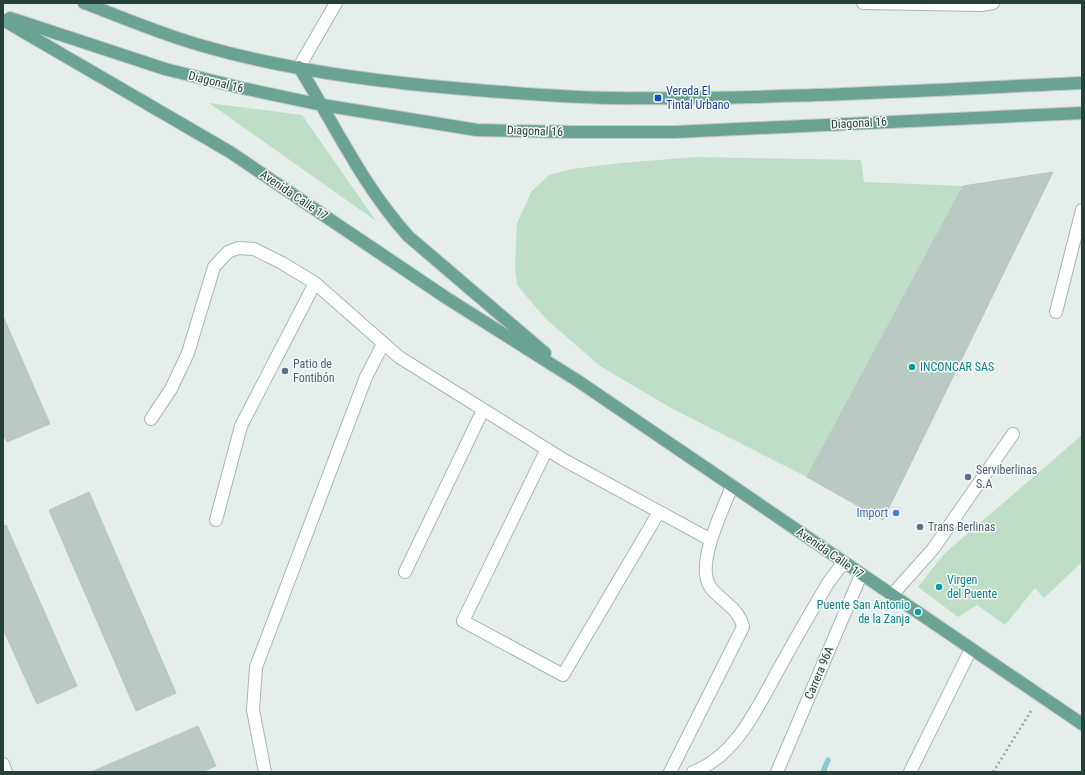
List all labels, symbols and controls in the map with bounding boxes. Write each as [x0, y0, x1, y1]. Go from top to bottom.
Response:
street label: Diagonal 16 [187, 68, 245, 96]
place label: Vereda El Tintal Urbano [666, 84, 730, 112]
marker: Vereda El Tintal Urbano [653, 93, 663, 103]
street label: Diagonal 16 [831, 115, 888, 131]
street label: Diagonal 16 [507, 123, 563, 139]
street label: Avenida Calle 17 [257, 167, 331, 223]
place label: Patio de Fontibón [293, 357, 335, 385]
place label: INCONCAR SAS [920, 360, 994, 374]
marker: INCONCAR SAS [907, 362, 917, 372]
marker: Patio de Fontibón [280, 366, 290, 376]
place label: Serviberlinas S.A [976, 463, 1037, 491]
marker: Serviberlinas S.A [963, 472, 973, 482]
place label: Import [857, 506, 888, 520]
marker: Import [891, 508, 901, 518]
place label: Trans Berlinas [928, 520, 995, 534]
marker: Trans Berlinas [915, 522, 925, 532]
street label: Avenida Calle 17 [794, 525, 866, 581]
place label: Virgen del Puente [947, 573, 998, 601]
marker: Virgen del Puente [934, 582, 944, 592]
place label: Puente San Antonio de la Zanja [817, 598, 910, 626]
marker: Puente San Antonio de la Zanja [913, 607, 923, 617]
street label: Carrera 96A [802, 644, 836, 702]

